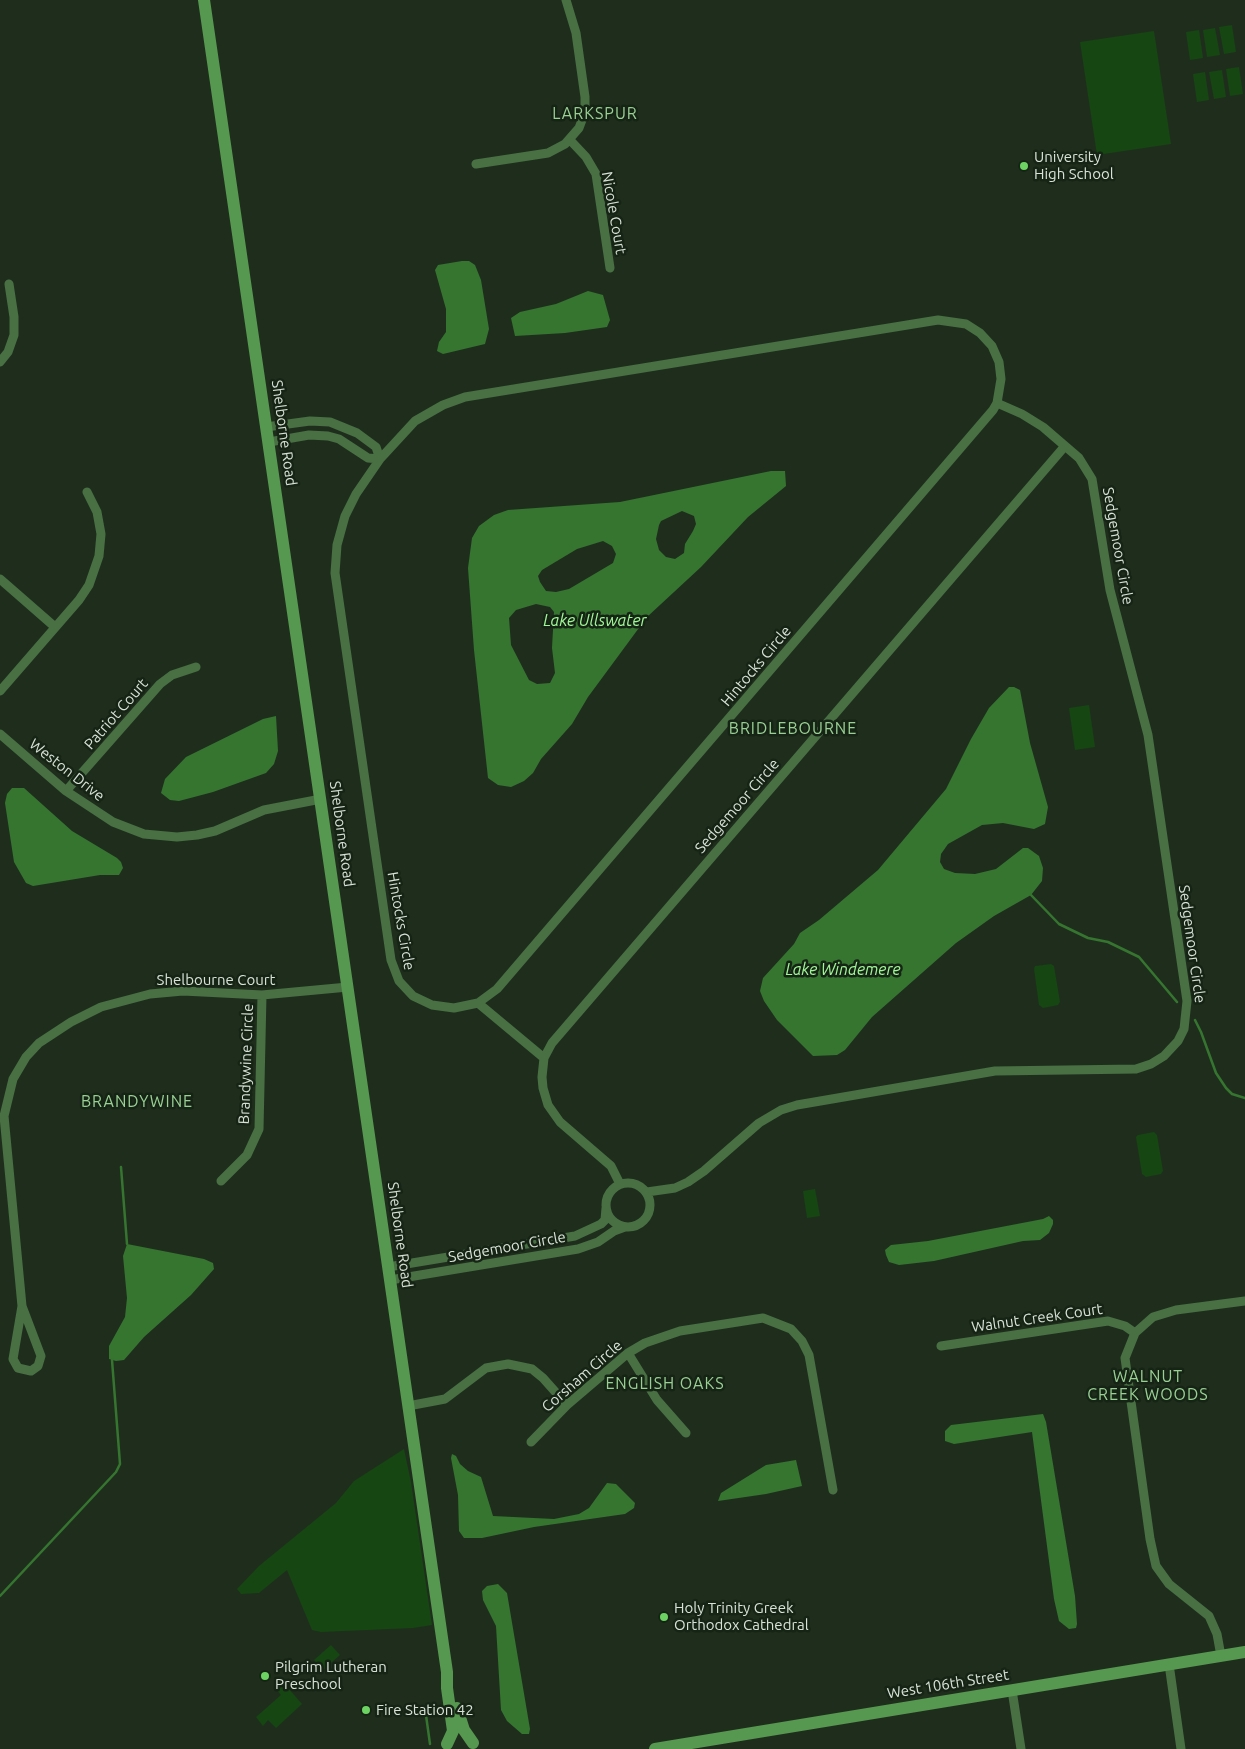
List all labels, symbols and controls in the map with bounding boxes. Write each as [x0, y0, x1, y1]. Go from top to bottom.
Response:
district label: LARKSPUR [551, 104, 639, 124]
place label: University High School [1034, 148, 1114, 183]
marker: University High School [1018, 160, 1030, 172]
street label: Nicole Court [598, 170, 630, 256]
street label: Shelborne Road [268, 379, 300, 487]
street label: Sedgemoor Circle [1099, 486, 1137, 606]
water label: Lake Ullswater [543, 611, 647, 631]
street label: Hintocks Circle [717, 622, 795, 710]
street label: Patriot Court [80, 675, 152, 753]
district label: BRIDLEBOURNE [727, 719, 859, 739]
street label: Weston Drive [26, 735, 108, 805]
street label: Sedgemoor Circle [691, 755, 783, 857]
street label: Shelborne Road [326, 780, 358, 888]
street label: Hintocks Circle [383, 870, 419, 972]
street label: Sedgemoor Circle [1175, 884, 1209, 1004]
water label: Lake Windemere [785, 960, 901, 980]
street label: Shelbourne Court [157, 971, 275, 989]
street label: Brandywine Circle [235, 1003, 257, 1125]
district label: BRANDYWINE [80, 1092, 194, 1112]
street label: Shelborne Road [384, 1181, 416, 1289]
street label: Sedgemoor Circle [447, 1228, 567, 1266]
street label: Walnut Creek Court [970, 1300, 1104, 1336]
street label: Corsham Circle [538, 1336, 626, 1416]
district label: WALNUT CREEK WOODS [1086, 1367, 1210, 1405]
district label: ENGLISH OAKS [604, 1374, 726, 1394]
place label: Holy Trinity Greek Orthodox Cathedral [674, 1599, 809, 1634]
marker: Holy Trinity Greek Orthodox Cathedral [658, 1611, 670, 1623]
place label: Pilgrim Lutheran Preschool [275, 1658, 387, 1693]
street label: West 106th Street [886, 1665, 1010, 1703]
marker: Pilgrim Lutheran Preschool [259, 1670, 271, 1682]
place label: Fire Station 42 [376, 1701, 474, 1719]
marker: Fire Station 42 [360, 1704, 372, 1716]

